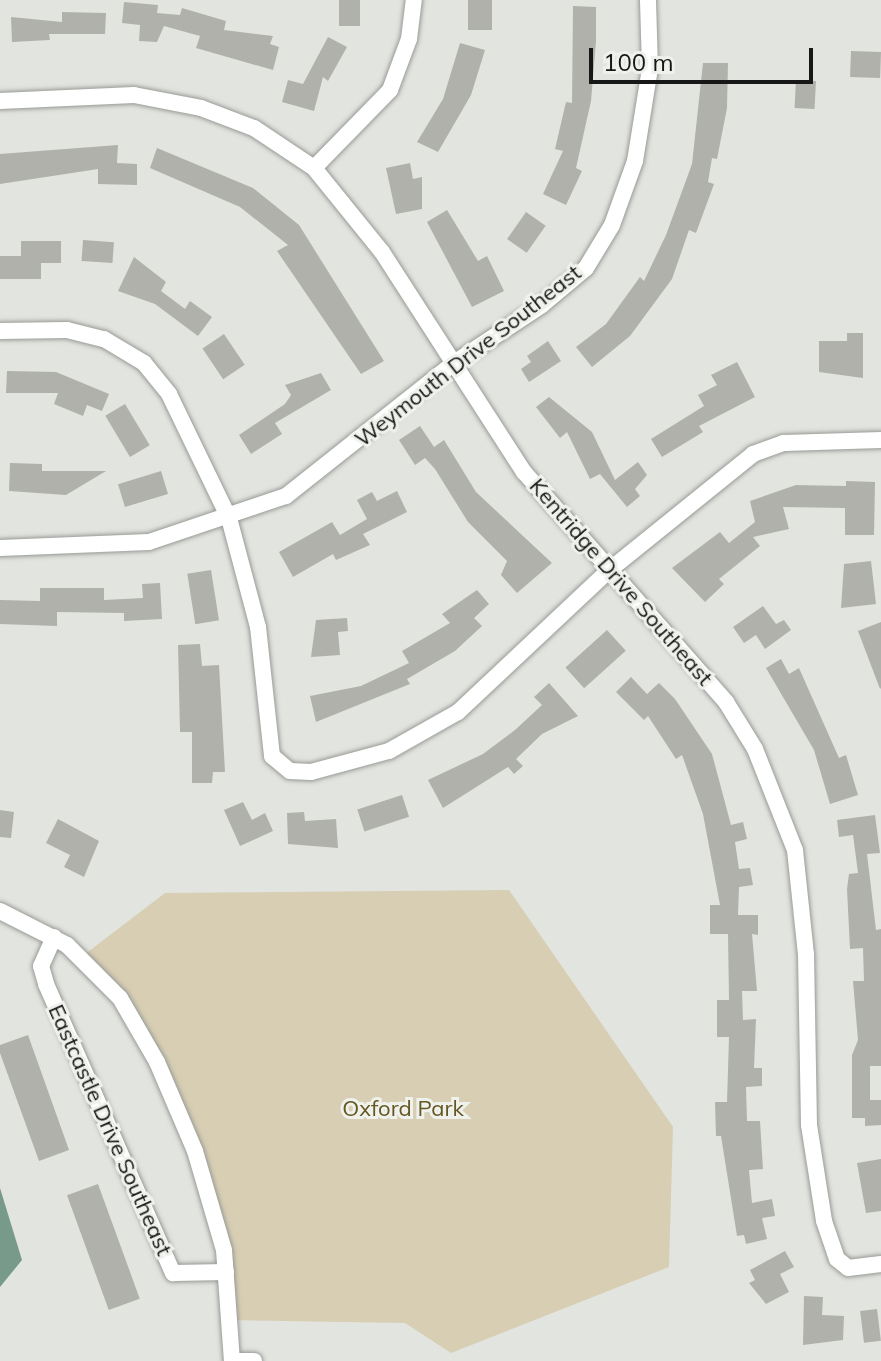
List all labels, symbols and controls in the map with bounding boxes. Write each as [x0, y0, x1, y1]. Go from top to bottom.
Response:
scale bar [593, 32, 817, 82]
text: 100 m [603, 47, 674, 77]
street label: Weymouth Drive Southeast [350, 259, 586, 453]
street label: Kentridge Drive Southeast [524, 473, 718, 691]
street label: Eastcastle Drive Southeast [43, 1000, 177, 1260]
park label: Oxford Park [342, 1096, 464, 1122]

